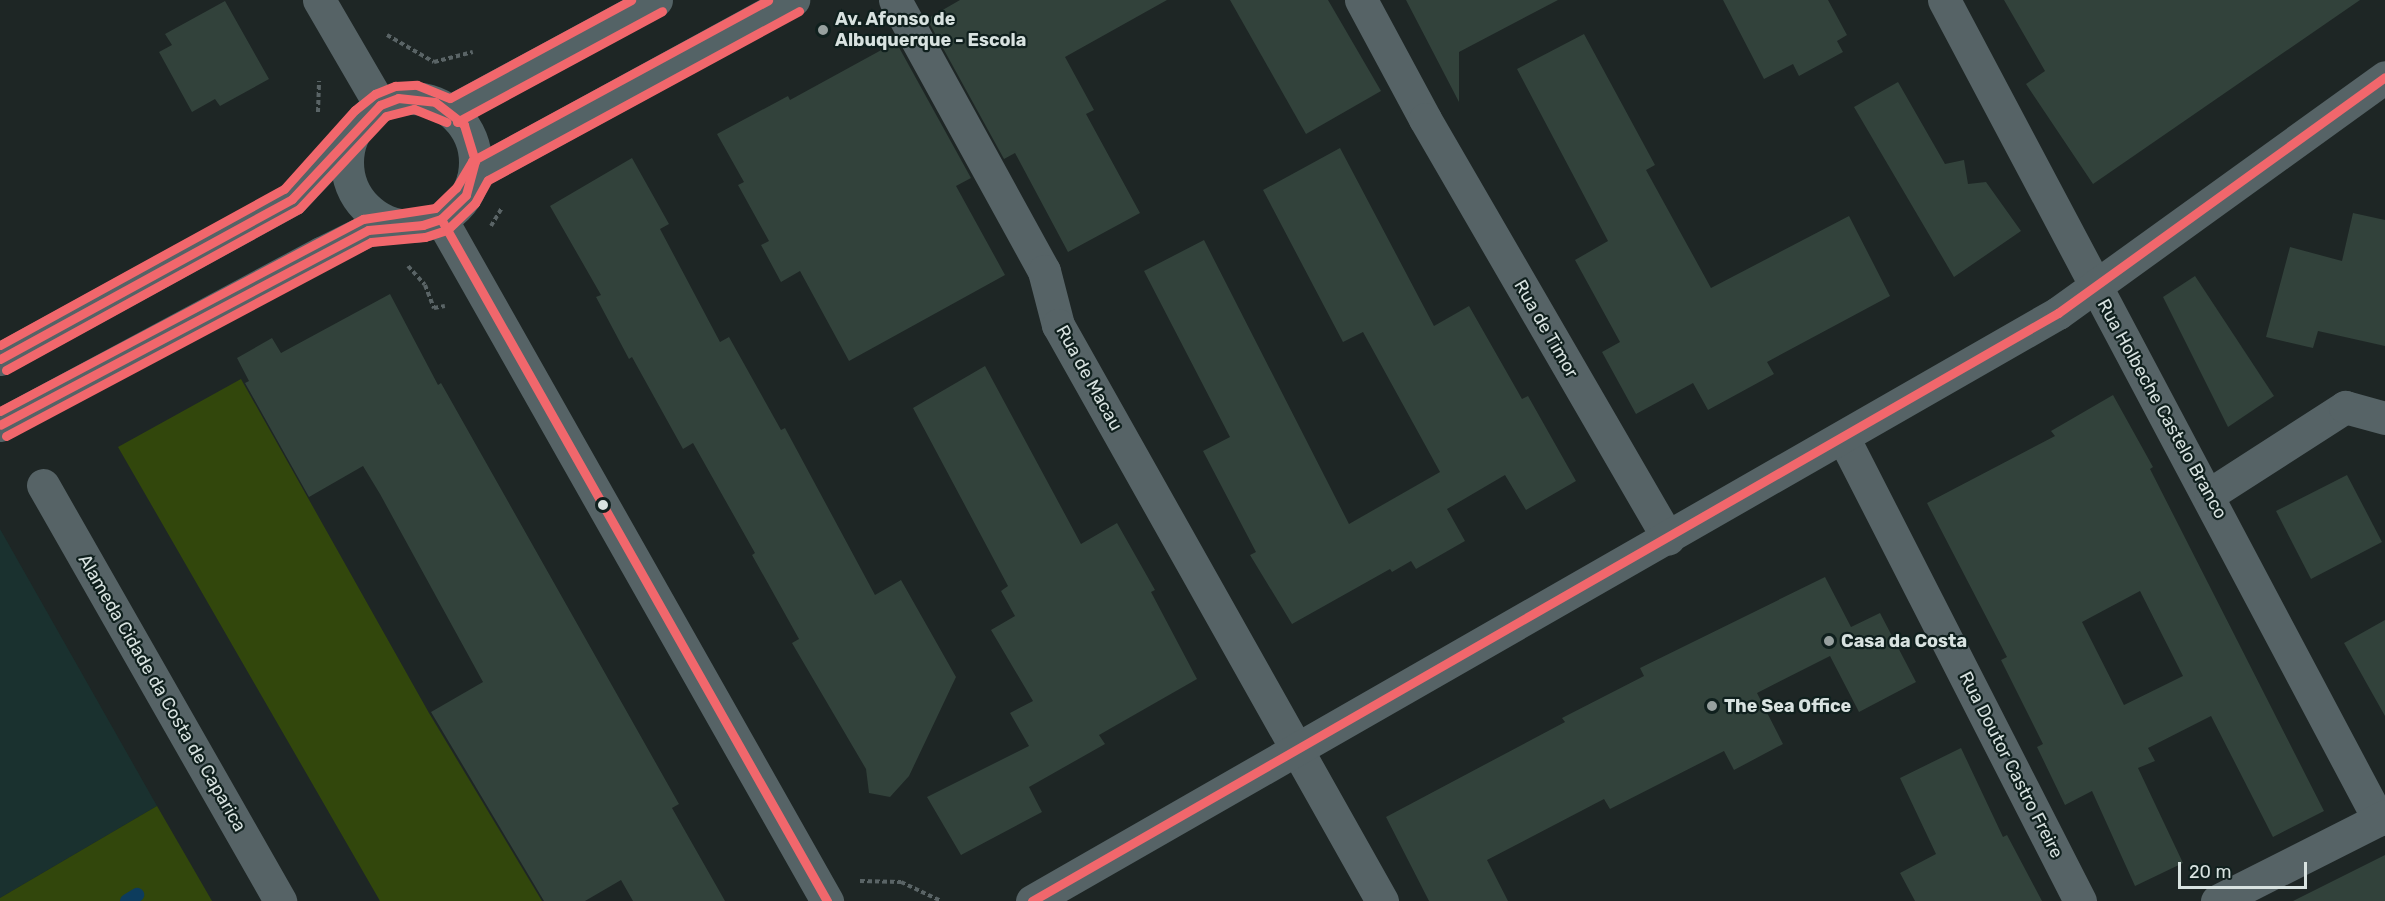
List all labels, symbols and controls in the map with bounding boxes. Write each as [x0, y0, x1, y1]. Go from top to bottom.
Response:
place label: Av. Afonso de Albuquerque - Escola [835, 9, 1026, 52]
marker: Av. Afonso de Albuquerque - Escola [816, 23, 830, 37]
street label: Rua de Timor [1509, 276, 1583, 382]
street label: Rua Holbeche Castelo Branco [2092, 295, 2232, 523]
street label: Rua de Macau [1051, 322, 1127, 434]
unlabelled marker [597, 499, 609, 511]
street label: Alameda Cidade da Costa de Caparica [74, 551, 250, 835]
place label: Casa da Costa [1841, 630, 1967, 652]
marker: Casa da Costa [1822, 634, 1836, 648]
street label: Rua Doutor Castro Freire [1954, 668, 2068, 862]
place label: The Sea Office [1724, 695, 1851, 717]
marker: The Sea Office [1705, 699, 1719, 713]
scale bar [2181, 850, 2310, 888]
text: 20 m [2189, 861, 2231, 883]

